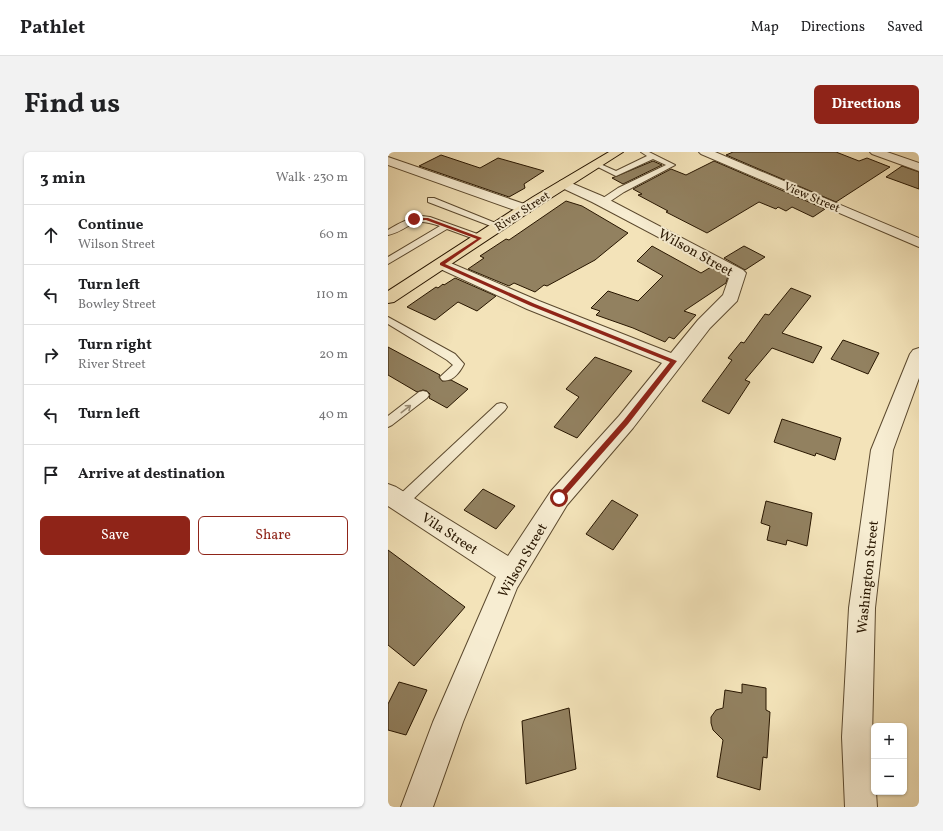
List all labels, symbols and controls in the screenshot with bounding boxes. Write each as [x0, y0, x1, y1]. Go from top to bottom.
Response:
text: Pathlet [20, 15, 85, 41]
text: Map [751, 18, 779, 37]
text: Directions [801, 18, 865, 37]
text: Saved [887, 18, 923, 37]
text: Find us [24, 85, 120, 124]
button: Directions [814, 85, 919, 124]
text: 3 min [40, 167, 86, 190]
text: Walk · 230 m [276, 169, 348, 187]
street label: View Street [781, 179, 842, 217]
street label: River Street [492, 188, 553, 236]
route end [405, 210, 423, 228]
text: Continue [78, 215, 143, 236]
icon: ahead [40, 224, 62, 246]
street label: Wilson Street [654, 225, 736, 282]
text: 60 m [320, 226, 348, 244]
text: Wilson Street [78, 236, 155, 254]
text: Turn left [78, 275, 140, 296]
icon: left [40, 284, 62, 306]
text: 110 m [316, 286, 348, 304]
text: Bowley Street [78, 296, 156, 314]
text: Turn right [78, 335, 152, 356]
icon: right [40, 344, 62, 366]
text: 20 m [319, 346, 348, 364]
text: River Street [78, 356, 146, 374]
icon: left [40, 404, 62, 426]
text: Turn left [78, 404, 140, 425]
one-way arrow [400, 404, 411, 413]
text: 40 m [319, 406, 348, 424]
icon: arrive [40, 464, 62, 486]
text: Arrive at destination [78, 464, 225, 485]
route start [550, 489, 568, 507]
street label: Vila Street [417, 509, 481, 560]
button: Save [40, 516, 190, 555]
button: Share [198, 516, 348, 555]
street label: Washington Street [853, 519, 884, 635]
street label: Wilson Street [494, 520, 552, 602]
map controls [871, 723, 907, 795]
button: + [871, 723, 907, 759]
button: − [871, 759, 907, 795]

